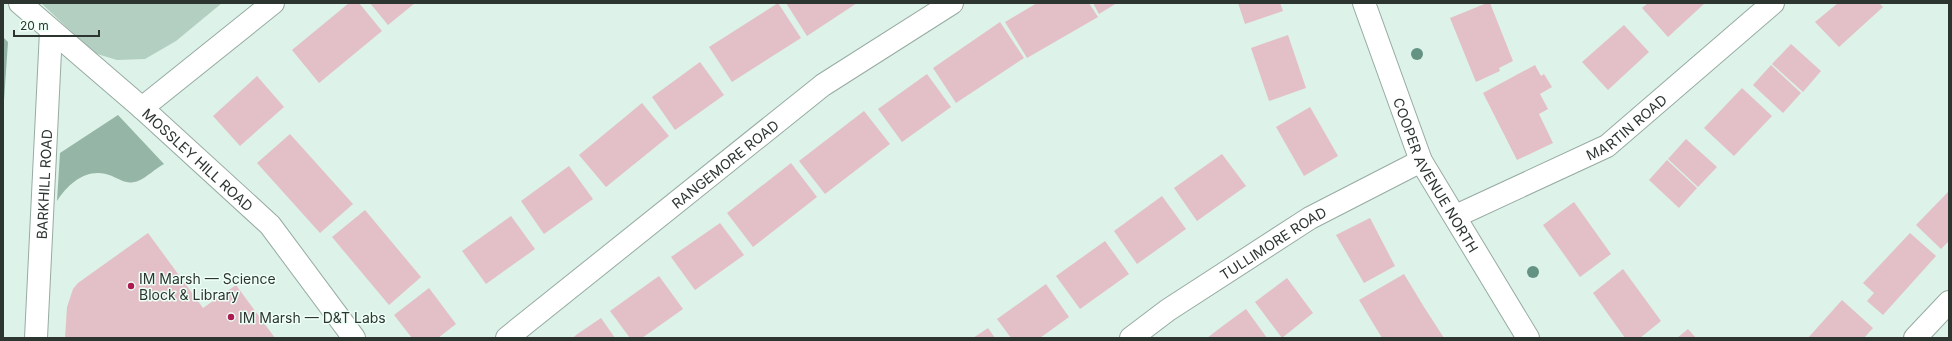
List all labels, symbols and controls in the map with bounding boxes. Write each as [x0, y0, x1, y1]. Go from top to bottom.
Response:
scale bar [14, 12, 99, 38]
text: 20 m [20, 18, 49, 33]
street label: MARTIN ROAD [1583, 90, 1670, 163]
street label: COOPER AVENUE NORTH [1390, 95, 1483, 255]
street label: MOSSLEY HILL ROAD [139, 104, 257, 214]
street label: RANGEMORE ROAD [668, 116, 782, 211]
street label: BARKHILL ROAD [32, 129, 55, 240]
street label: TULLIMORE ROAD [1216, 203, 1329, 283]
place label: IM Marsh — Science Block & Library [139, 270, 276, 303]
marker: IM Marsh — Science Block & Library [126, 281, 136, 291]
place label: IM Marsh — D&T Labs [239, 309, 386, 326]
marker: IM Marsh — D&T Labs [226, 312, 236, 322]

